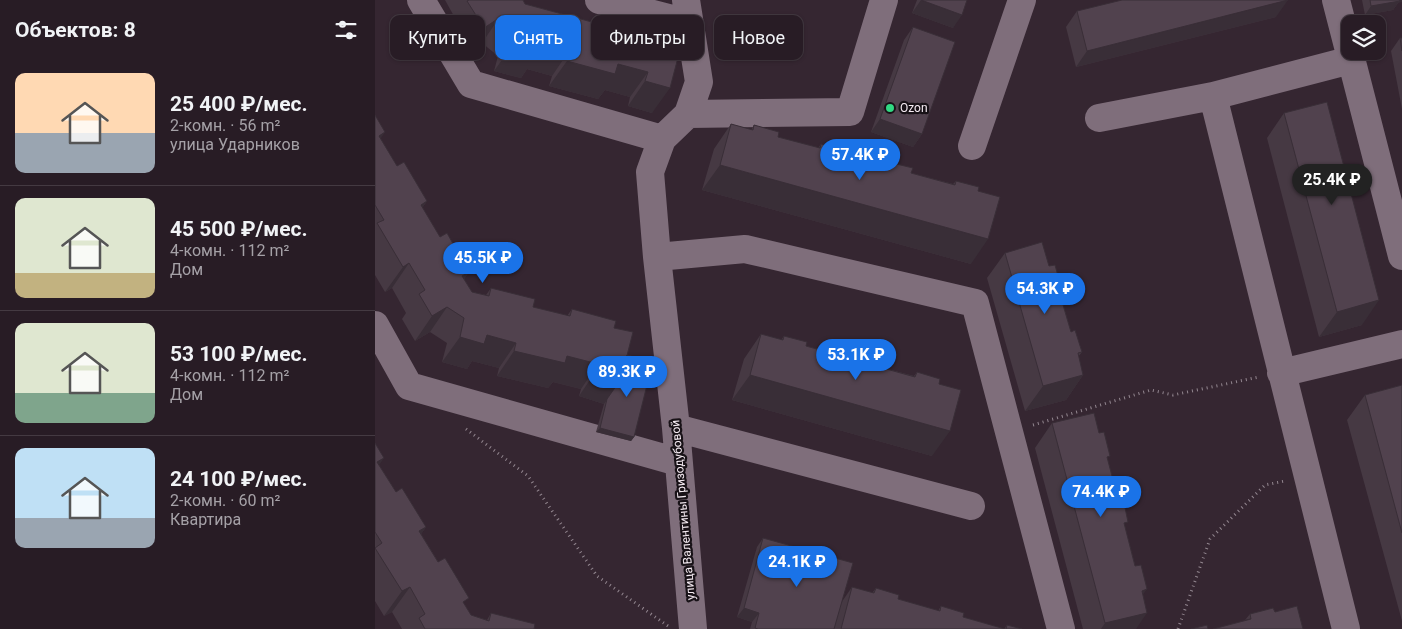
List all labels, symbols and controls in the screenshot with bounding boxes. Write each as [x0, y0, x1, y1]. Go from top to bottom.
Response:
chip: Купить [390, 15, 485, 60]
chip: Снять [495, 15, 581, 60]
chip: Фильтры [591, 15, 704, 60]
chip: Новое [714, 15, 803, 60]
map controls [1341, 15, 1386, 60]
button: layers [1341, 15, 1386, 60]
icon: filters [332, 16, 360, 44]
text: Объектов: 8 [15, 18, 136, 42]
text: 25 400 ₽/мес. [170, 92, 308, 116]
icon: home [55, 93, 115, 153]
place label: Ozon [900, 101, 928, 115]
marker: Ozon [884, 102, 896, 114]
text: 2-комн. · 56 m² [170, 116, 280, 135]
text: улица Ударников [170, 135, 300, 154]
pin: 57.4K ₽ [814, 138, 906, 181]
text: 57.4K ₽ [831, 145, 889, 164]
pin: 25.4K ₽ [1286, 164, 1378, 206]
text: 25.4K ₽ [1303, 170, 1361, 189]
text: 45 500 ₽/мес. [170, 217, 308, 241]
icon: home [55, 218, 115, 278]
text: 4-комн. · 112 m² [170, 241, 289, 260]
pin: 45.5K ₽ [437, 242, 529, 284]
text: 45.5K ₽ [454, 248, 512, 267]
text: Дом [170, 260, 203, 279]
pin: 54.3K ₽ [999, 272, 1091, 315]
text: 54.3K ₽ [1016, 279, 1074, 298]
pin: 53.1K ₽ [810, 338, 902, 381]
text: 53 100 ₽/мес. [170, 342, 308, 366]
icon: home [55, 343, 115, 403]
text: 53.1K ₽ [827, 345, 885, 364]
pin: 89.3K ₽ [581, 356, 673, 398]
text: 89.3K ₽ [598, 362, 656, 381]
text: 4-комн. · 112 m² [170, 366, 289, 385]
text: Дом [170, 385, 203, 404]
street label: улица Валентины Гризодубовой [668, 419, 698, 601]
text: 24 100 ₽/мес. [170, 467, 308, 491]
icon: home [55, 468, 115, 528]
pin: 74.4K ₽ [1055, 476, 1147, 518]
text: 74.4K ₽ [1072, 482, 1130, 501]
text: 2-комн. · 60 m² [170, 491, 280, 510]
text: Квартира [170, 510, 241, 529]
pin: 24.1K ₽ [751, 546, 843, 588]
text: 24.1K ₽ [768, 552, 826, 571]

